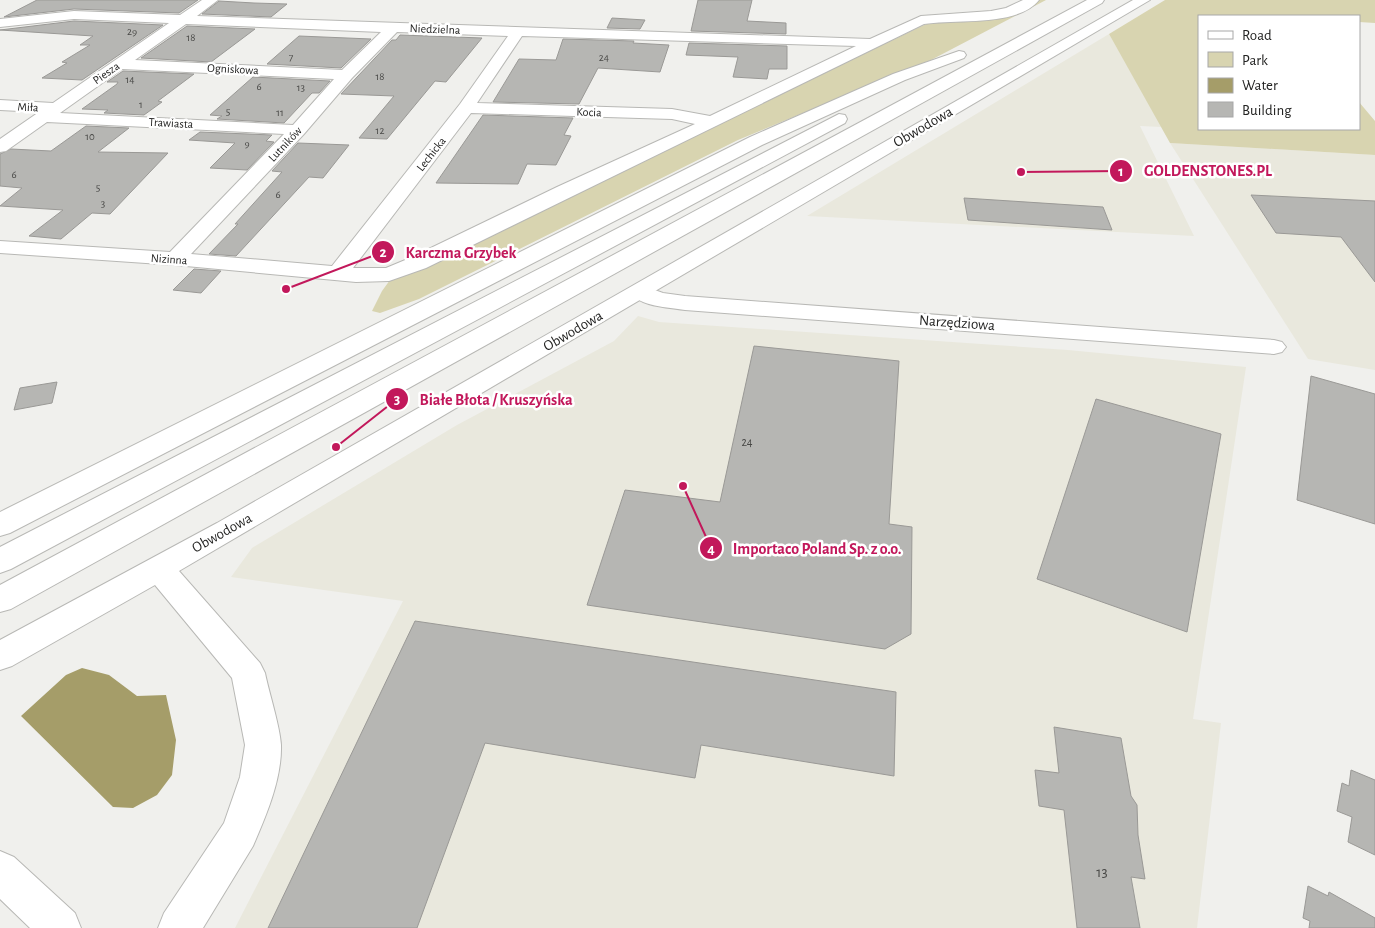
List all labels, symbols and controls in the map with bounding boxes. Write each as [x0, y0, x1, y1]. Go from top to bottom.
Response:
legend [1198, 15, 1360, 130]
street label: Niedzielna [409, 22, 461, 36]
house number: 29 [127, 26, 137, 37]
text: Road [1242, 28, 1272, 43]
house number: 18 [187, 32, 196, 43]
house number: 7 [289, 52, 294, 63]
house number: 24 [599, 52, 609, 63]
text: Park [1242, 53, 1268, 68]
street label: Piesza [90, 59, 122, 86]
street label: Ogniskowa [207, 62, 259, 76]
house number: 18 [376, 71, 385, 82]
house number: 14 [125, 74, 135, 85]
text: Water [1242, 78, 1278, 93]
house number: 6 [256, 81, 262, 92]
house number: 13 [297, 82, 306, 93]
house number: 1 [139, 99, 143, 110]
street label: Miła [17, 100, 39, 114]
text: Building [1242, 103, 1292, 118]
street label: Obwodowa [891, 104, 955, 150]
house number: 5 [226, 106, 231, 117]
street label: Kocia [576, 106, 602, 118]
house number: 11 [276, 107, 284, 118]
street label: Trawiasta [148, 116, 194, 130]
street label: Lutników [266, 124, 304, 164]
house number: 12 [376, 125, 384, 136]
house number: 10 [85, 131, 95, 142]
street label: Lechicka [414, 134, 448, 173]
house number: 9 [244, 138, 250, 149]
callout: GOLDENSTONES.PL [1109, 155, 1281, 186]
text: GOLDENSTONES.PL [1144, 163, 1272, 179]
text: 1 [1118, 164, 1124, 179]
house number: 6 [11, 169, 17, 180]
house number: 5 [96, 182, 101, 193]
house number: 6 [275, 189, 281, 200]
house number: 3 [101, 198, 106, 209]
callout: Karczma Grzybek [371, 237, 527, 268]
text: 2 [379, 245, 387, 260]
text: Karczma Grzybek [406, 245, 516, 262]
street label: Nizinna [150, 252, 188, 266]
street label: Obwodowa [541, 308, 605, 354]
street label: Narzędziowa [919, 313, 995, 333]
callout: Białe Błota / Kruszyńska [385, 384, 583, 415]
text: 3 [394, 392, 400, 407]
text: Białe Błota / Kruszyńska [419, 392, 573, 409]
house number: 24 [741, 436, 753, 448]
street label: Obwodowa [189, 510, 255, 556]
callout: Importaco Poland Sp. z o.o. [698, 533, 912, 564]
text: Importaco Poland Sp. z o.o. [733, 541, 901, 557]
text: 4 [707, 542, 715, 557]
house number: 13 [1096, 865, 1108, 880]

